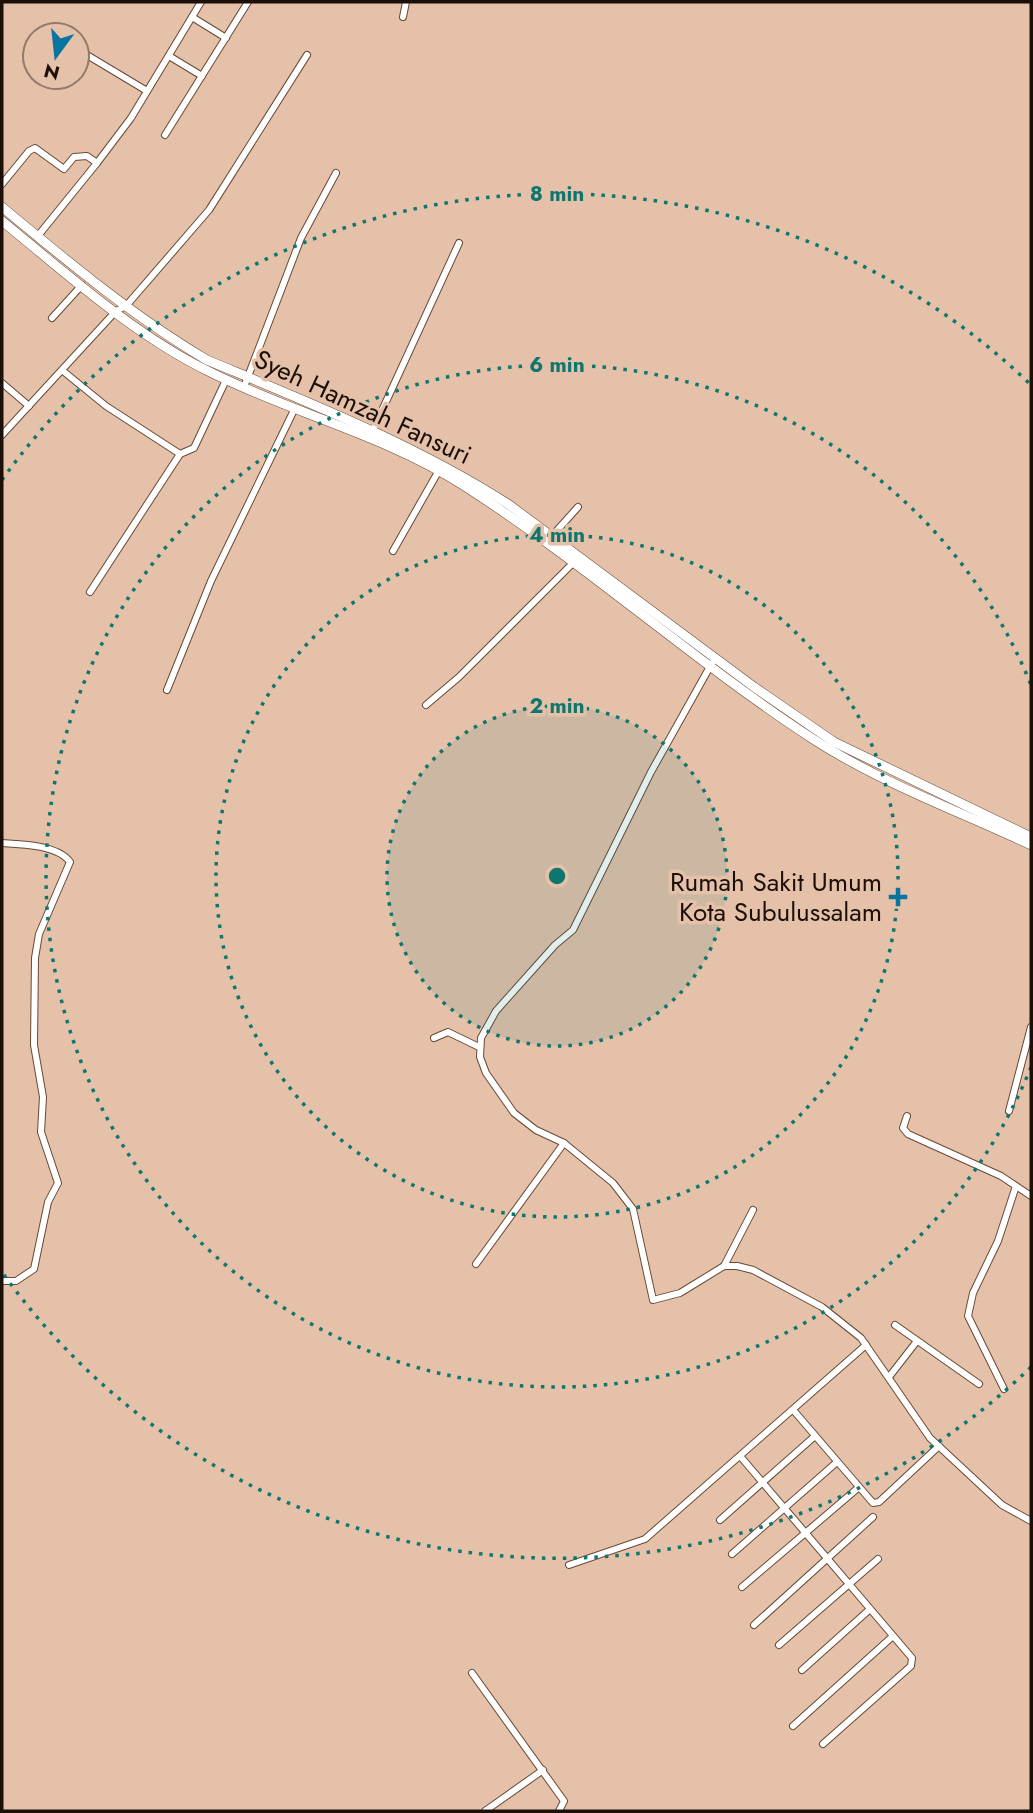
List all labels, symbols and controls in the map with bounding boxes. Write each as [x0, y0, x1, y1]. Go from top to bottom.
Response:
north arrow [21, 21, 91, 91]
text: N [41, 57, 63, 87]
text: 8 min [530, 179, 584, 209]
street label: Syeh Hamzah Fansuri [248, 340, 478, 474]
text: 6 min [529, 350, 585, 380]
text: 4 min [529, 520, 585, 550]
text: 2 min [529, 691, 585, 721]
place label: Rumah Sakit Umum Kota Subulussalam [670, 863, 882, 931]
centre of rings [545, 864, 569, 888]
marker: Rumah Sakit Umum Kota Subulussalam [888, 887, 908, 907]

